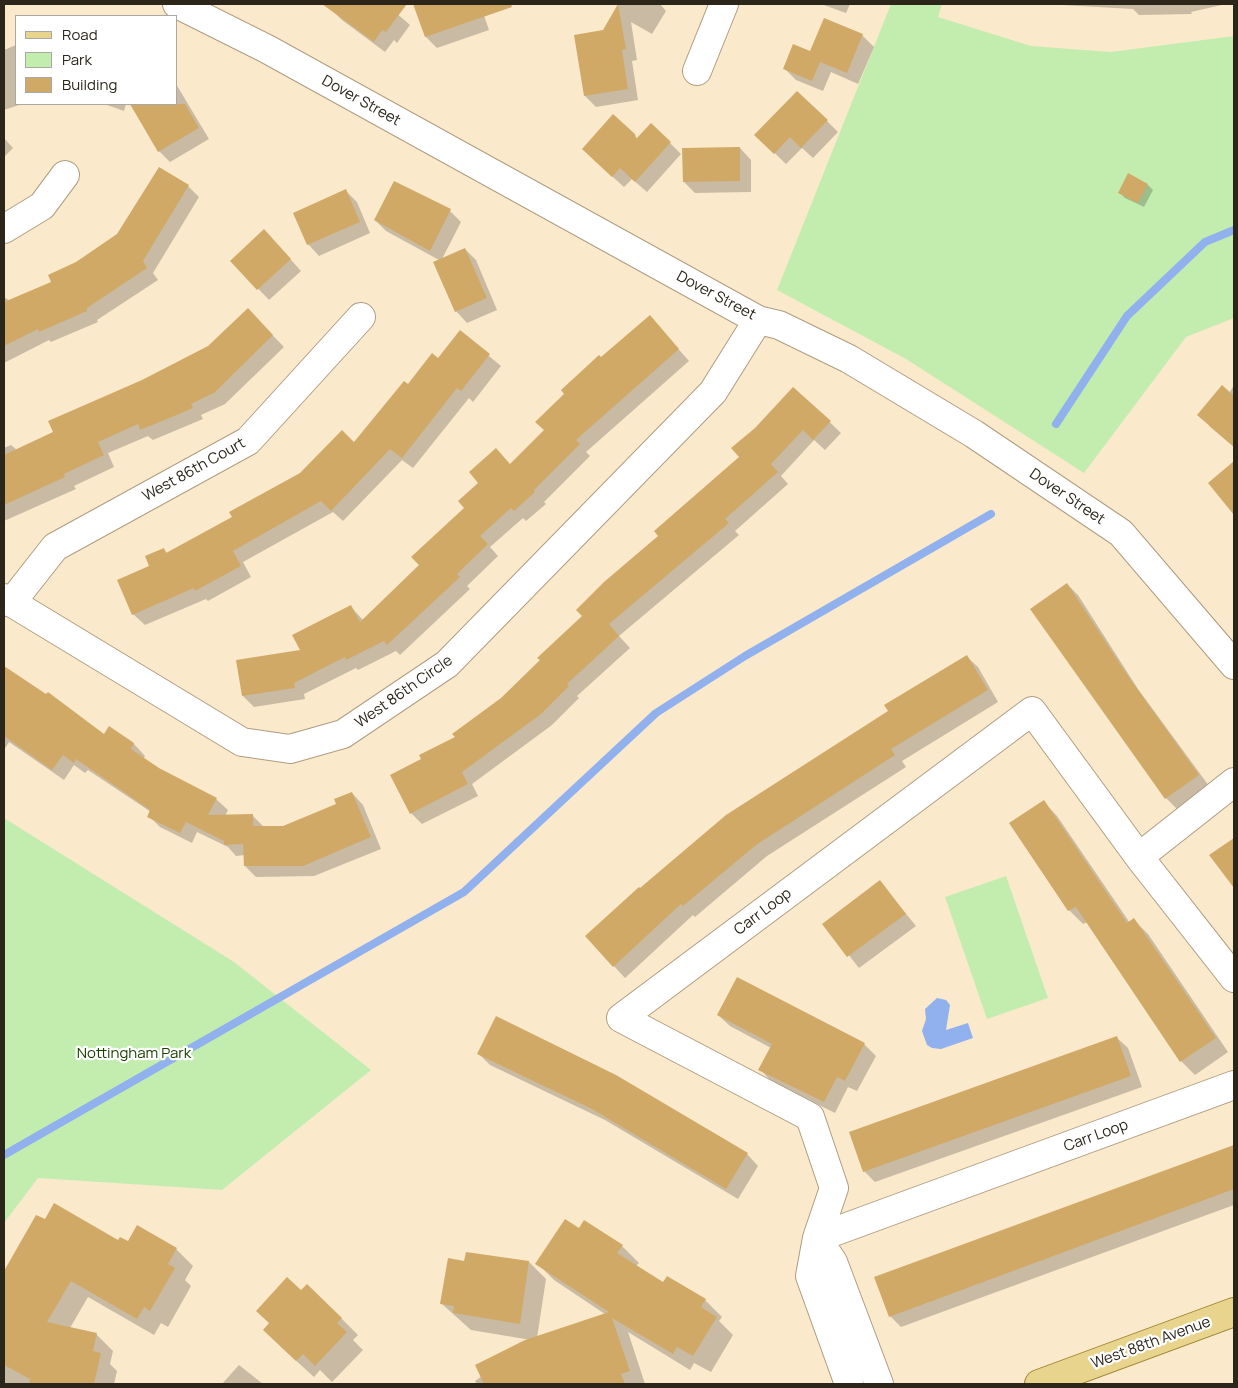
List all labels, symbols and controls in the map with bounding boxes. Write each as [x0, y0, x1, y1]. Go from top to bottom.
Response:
legend [15, 15, 178, 105]
text: Road [62, 24, 98, 45]
text: Park [62, 49, 92, 70]
street label: Dover Street [319, 72, 403, 130]
text: Building [62, 74, 117, 95]
street label: Dover Street [673, 268, 759, 324]
street label: West 86th Court [140, 434, 248, 506]
street label: Dover Street [1026, 465, 1108, 529]
street label: West 86th Circle [352, 652, 456, 732]
street label: Carr Loop [731, 885, 795, 939]
park label: Nottingham Park [77, 1045, 191, 1063]
street label: Carr Loop [1061, 1116, 1131, 1156]
street label: West 88th Avenue [1089, 1313, 1213, 1373]

